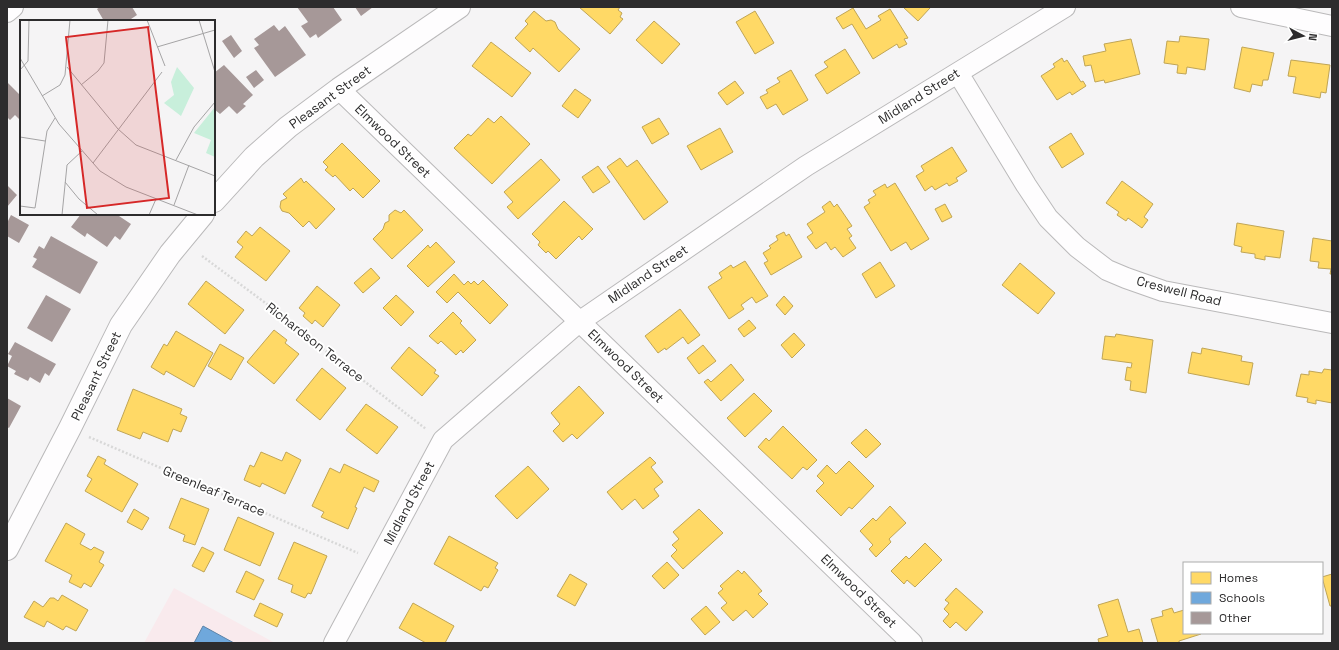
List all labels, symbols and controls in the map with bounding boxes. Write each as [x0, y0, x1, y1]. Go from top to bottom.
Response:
north arrow [1283, 16, 1323, 56]
inset map [20, 20, 215, 215]
text: N [1306, 33, 1320, 42]
street label: Pleasant Street [286, 62, 374, 132]
street label: Midland Street [875, 64, 963, 128]
street label: Elmwood Street [351, 100, 435, 182]
street label: Midland Street [605, 241, 691, 307]
street label: Creswell Road [1135, 272, 1223, 310]
street label: Richardson Terrace [263, 298, 367, 386]
street label: Elmwood Street [584, 325, 668, 407]
street label: Pleasant Street [67, 329, 125, 423]
street label: Midland Street [380, 458, 438, 548]
street label: Greenleaf Terrace [160, 462, 268, 520]
street label: Elmwood Street [817, 550, 901, 632]
legend [1183, 562, 1323, 634]
text: Homes [1219, 570, 1258, 586]
text: Schools [1219, 590, 1265, 606]
text: Other [1219, 610, 1252, 626]

